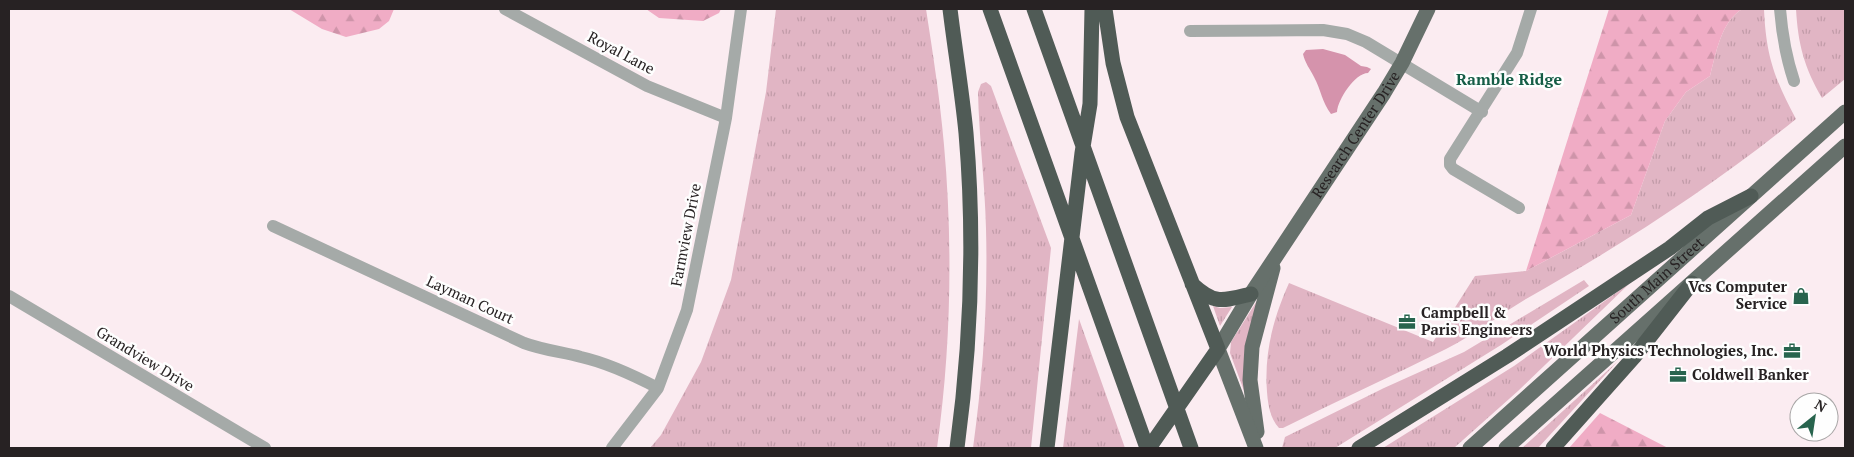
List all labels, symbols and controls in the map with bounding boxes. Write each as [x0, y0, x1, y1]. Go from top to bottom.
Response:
street label: Royal Lane [585, 26, 658, 78]
street label: Research Center Drive [1306, 67, 1404, 201]
district label: Ramble Ridge [1456, 68, 1562, 90]
street label: Farmview Drive [665, 182, 705, 288]
street label: South Main Street [1605, 232, 1708, 328]
street label: Layman Court [424, 270, 518, 328]
place label: Vcs Computer Service [1688, 276, 1788, 313]
shop icon: Vcs Computer Service [1791, 286, 1811, 306]
place label: Campbell & Paris Engineers [1421, 302, 1533, 339]
office icon: Campbell & Paris Engineers [1397, 312, 1417, 332]
street label: Grandview Drive [93, 321, 198, 395]
place label: World Physics Technologies, Inc. [1543, 340, 1778, 360]
office icon: World Physics Technologies, Inc. [1782, 341, 1802, 361]
place label: Coldwell Banker [1692, 364, 1809, 384]
office icon: Coldwell Banker [1668, 365, 1688, 385]
north arrow [1789, 392, 1839, 442]
text: N [1811, 394, 1830, 416]

